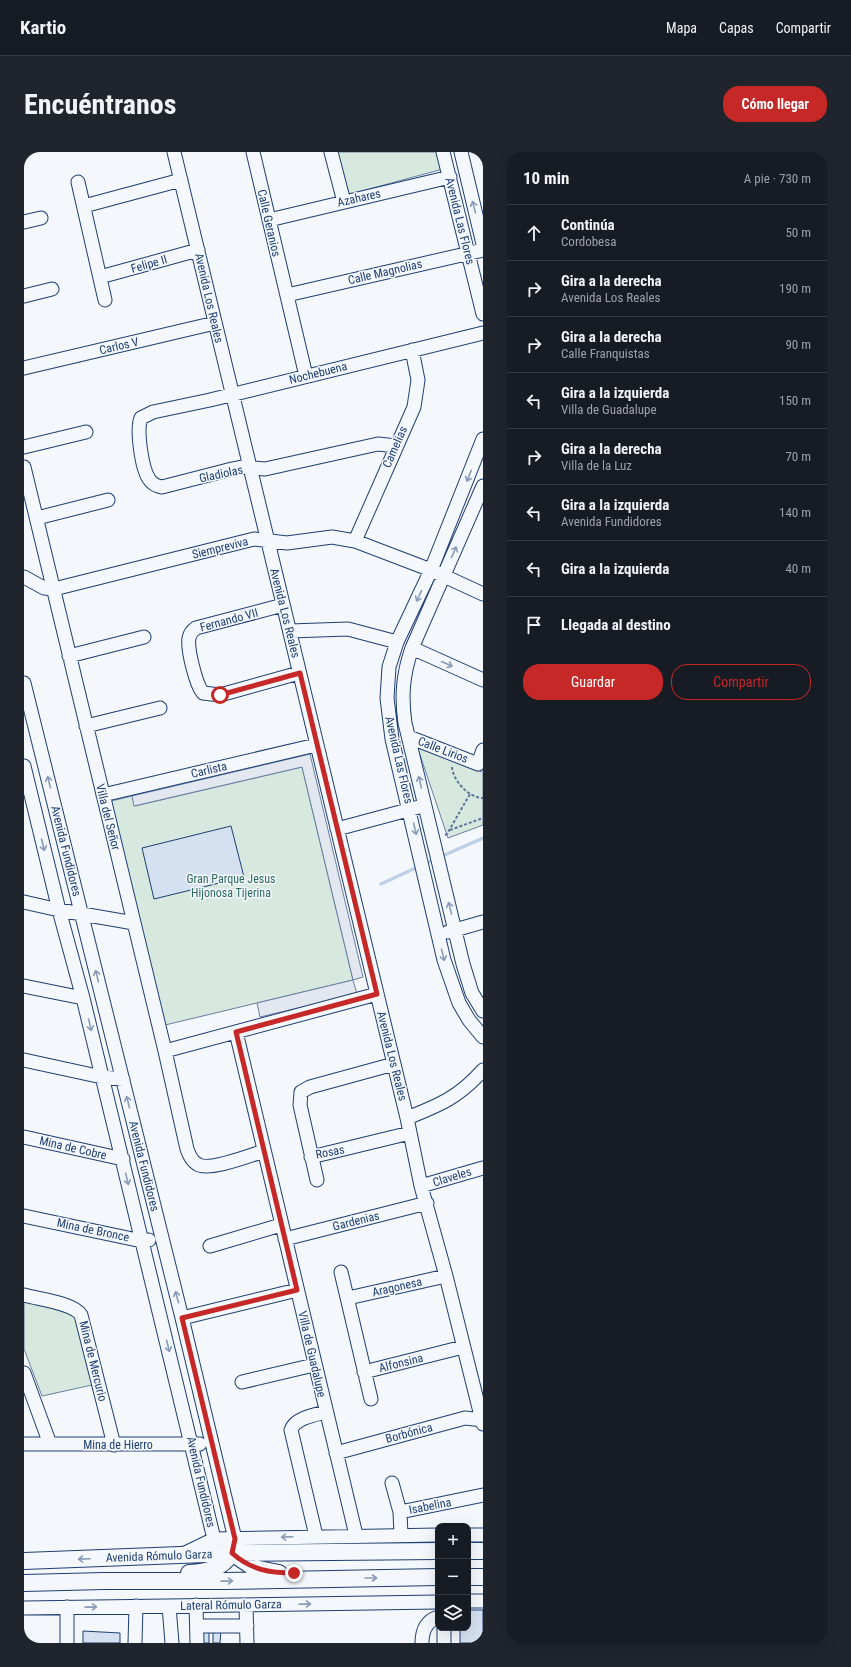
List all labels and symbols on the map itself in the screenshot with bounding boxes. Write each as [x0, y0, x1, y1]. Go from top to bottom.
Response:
street label: Avenida Las Flores [442, 176, 478, 266]
street label: Azahares [336, 186, 382, 210]
street label: Calle Geranios [254, 188, 284, 258]
one-way arrow [469, 200, 477, 213]
street label: Felipe II [129, 252, 169, 276]
street label: Avenida Los Reales [192, 252, 226, 344]
street label: Calle Magnolias [347, 257, 423, 287]
street label: Carlos V [98, 335, 140, 357]
street label: Nochebuena [288, 359, 349, 387]
street label: Camelias [380, 424, 410, 470]
street label: Gladiolas [198, 463, 244, 485]
one-way arrow [464, 469, 472, 481]
street label: Siempreviva [190, 534, 250, 562]
one-way arrow [451, 546, 458, 558]
street label: Avenida Los Reales [267, 567, 303, 659]
one-way arrow [415, 590, 422, 602]
street label: Fernando VII [198, 606, 260, 634]
one-way arrow [441, 661, 453, 668]
route start [211, 686, 229, 704]
street label: Avenida Las Flores [382, 715, 416, 805]
street label: Calle Lirios [416, 734, 470, 766]
street label: Carlista [190, 759, 229, 781]
one-way arrow [45, 776, 52, 789]
one-way arrow [415, 776, 423, 789]
street label: Villa del Señor [93, 782, 123, 852]
street label: Avenida Fundidores [48, 804, 84, 898]
one-way arrow [411, 822, 419, 835]
one-way arrow [39, 838, 47, 851]
park label: Gran Parque Jesus Hijonosa Tijerina [186, 872, 276, 900]
one-way arrow [446, 902, 453, 915]
one-way arrow [440, 949, 447, 962]
one-way arrow [93, 970, 101, 983]
street label: Avenida Los Reales [374, 1010, 410, 1102]
one-way arrow [86, 1018, 94, 1031]
one-way arrow [124, 1096, 132, 1109]
street label: Avenida Fundidores [126, 1119, 162, 1213]
street label: Mina de Cobre [38, 1133, 108, 1163]
street label: Rosas [314, 1142, 346, 1162]
street label: Claveles [431, 1164, 473, 1190]
one-way arrow [124, 1172, 132, 1185]
street label: Gardenias [331, 1208, 381, 1234]
street label: Mina de Bronce [56, 1216, 131, 1245]
street label: Aragonesa [371, 1274, 424, 1300]
one-way arrow [172, 1290, 180, 1303]
street label: Villa de Guadalupe [295, 1309, 329, 1399]
street label: Mina de Mercurio [76, 1319, 110, 1403]
one-way arrow [164, 1339, 172, 1352]
street label: Alfonsina [377, 1351, 425, 1375]
street label: Borbónica [384, 1420, 434, 1446]
street label: Avenida Fundidores [184, 1435, 218, 1529]
street label: Mina de Hierro [83, 1438, 153, 1452]
street label: Isabelina [408, 1495, 453, 1517]
one-way arrow [281, 1533, 294, 1541]
street label: Avenida Rómulo Garza [105, 1547, 213, 1565]
one-way arrow [78, 1555, 91, 1563]
route end [285, 1564, 303, 1582]
one-way arrow [364, 1574, 377, 1582]
one-way arrow [220, 1577, 233, 1585]
street label: Lateral Rómulo Garza [180, 1597, 282, 1613]
one-way arrow [298, 1600, 311, 1608]
one-way arrow [84, 1603, 97, 1611]

